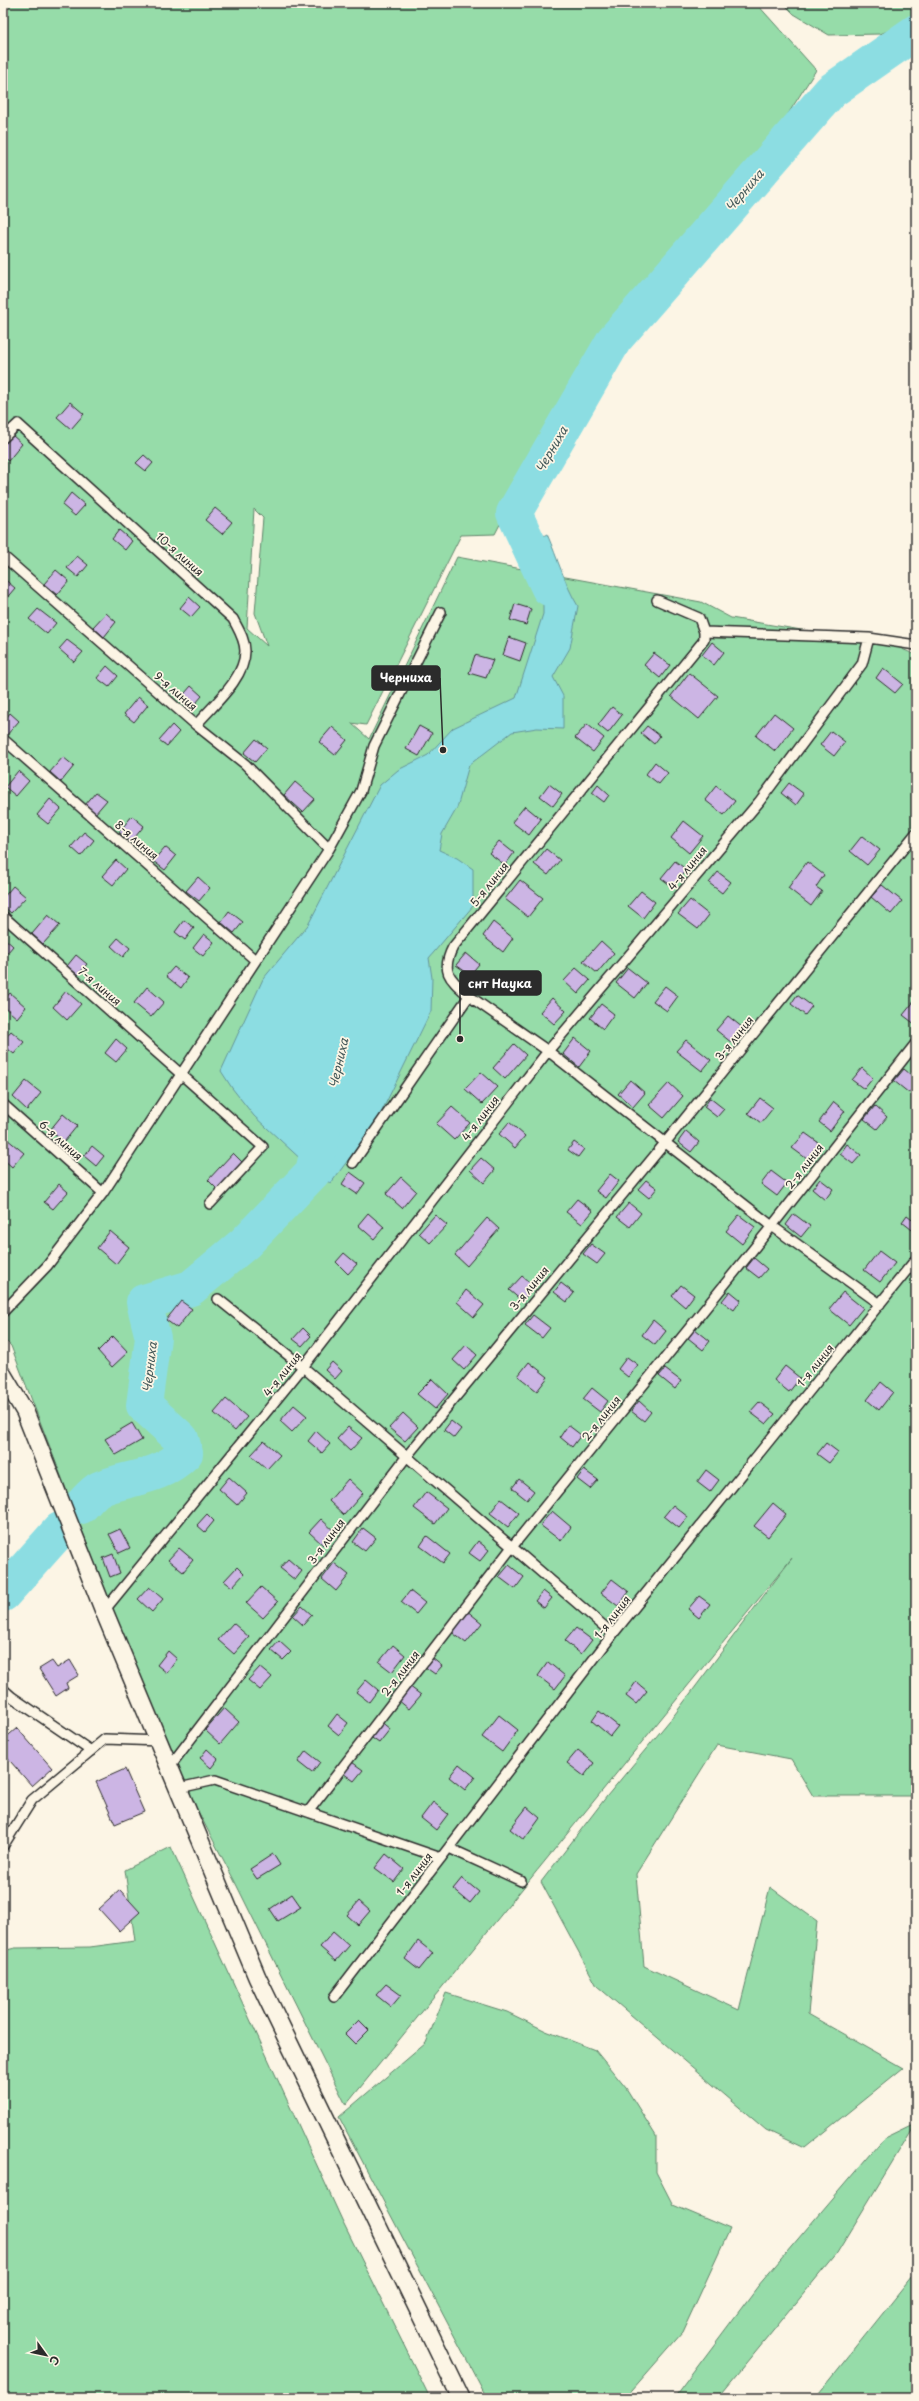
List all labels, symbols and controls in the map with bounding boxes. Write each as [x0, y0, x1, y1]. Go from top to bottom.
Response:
water label: Черниха [721, 165, 768, 215]
water label: Черниха [531, 422, 572, 475]
street label: 10-я линия [152, 528, 208, 580]
callout: Черниха [372, 666, 440, 690]
street label: 9-я линия [151, 667, 201, 715]
text: Черниха [380, 668, 433, 686]
street label: 8-я линия [111, 816, 163, 864]
street label: 4-я линия [663, 842, 711, 894]
street label: 5-я линия [466, 858, 512, 910]
street label: 7-я линия [75, 963, 125, 1009]
callout: снт Наука [460, 971, 541, 995]
text: снт Наука [468, 974, 532, 992]
street label: 3-я линия [711, 1012, 757, 1064]
water label: Черниха [324, 1036, 353, 1090]
street label: 4-я линия [457, 1092, 503, 1144]
street label: 6-я линия [35, 1116, 87, 1164]
street label: 2-я линия [781, 1140, 827, 1192]
street label: 3-я линия [505, 1262, 553, 1314]
water label: Черниха [137, 1340, 161, 1393]
street label: 1-я линия [792, 1340, 838, 1390]
street label: 4-я линия [259, 1348, 305, 1400]
street label: 2-я линия [577, 1392, 625, 1444]
street label: 3-я линия [303, 1515, 349, 1567]
street label: 1-я линия [590, 1592, 634, 1642]
street label: 2-я линия [377, 1647, 423, 1699]
street label: 1-я линия [392, 1849, 436, 1899]
north arrow [26, 2335, 66, 2375]
text: С [45, 2353, 64, 2369]

